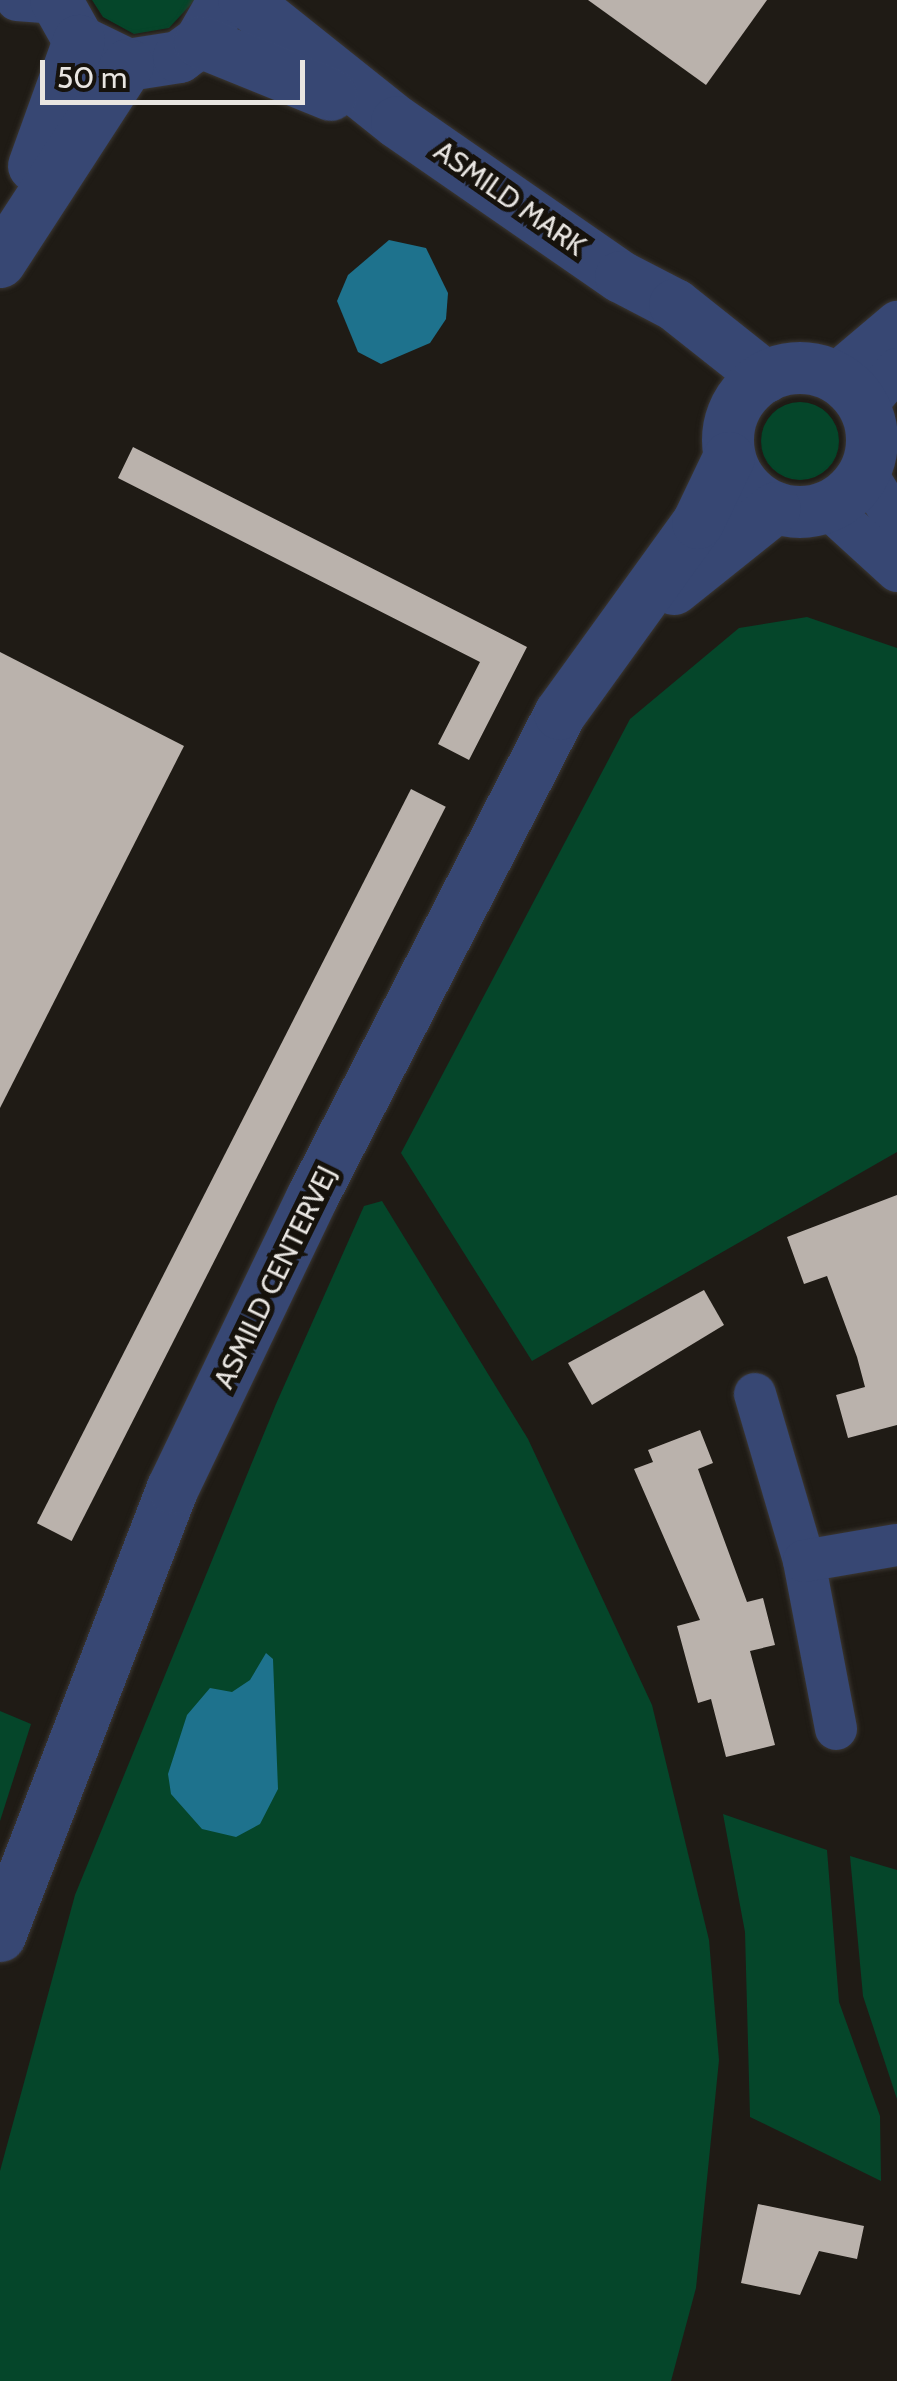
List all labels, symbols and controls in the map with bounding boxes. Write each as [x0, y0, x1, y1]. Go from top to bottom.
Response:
scale bar [45, 40, 310, 102]
text: 50 m [57, 59, 127, 96]
street label: ASMILD MARK [428, 134, 592, 262]
street label: ASMILD CENTERVEJ [207, 1160, 343, 1394]

